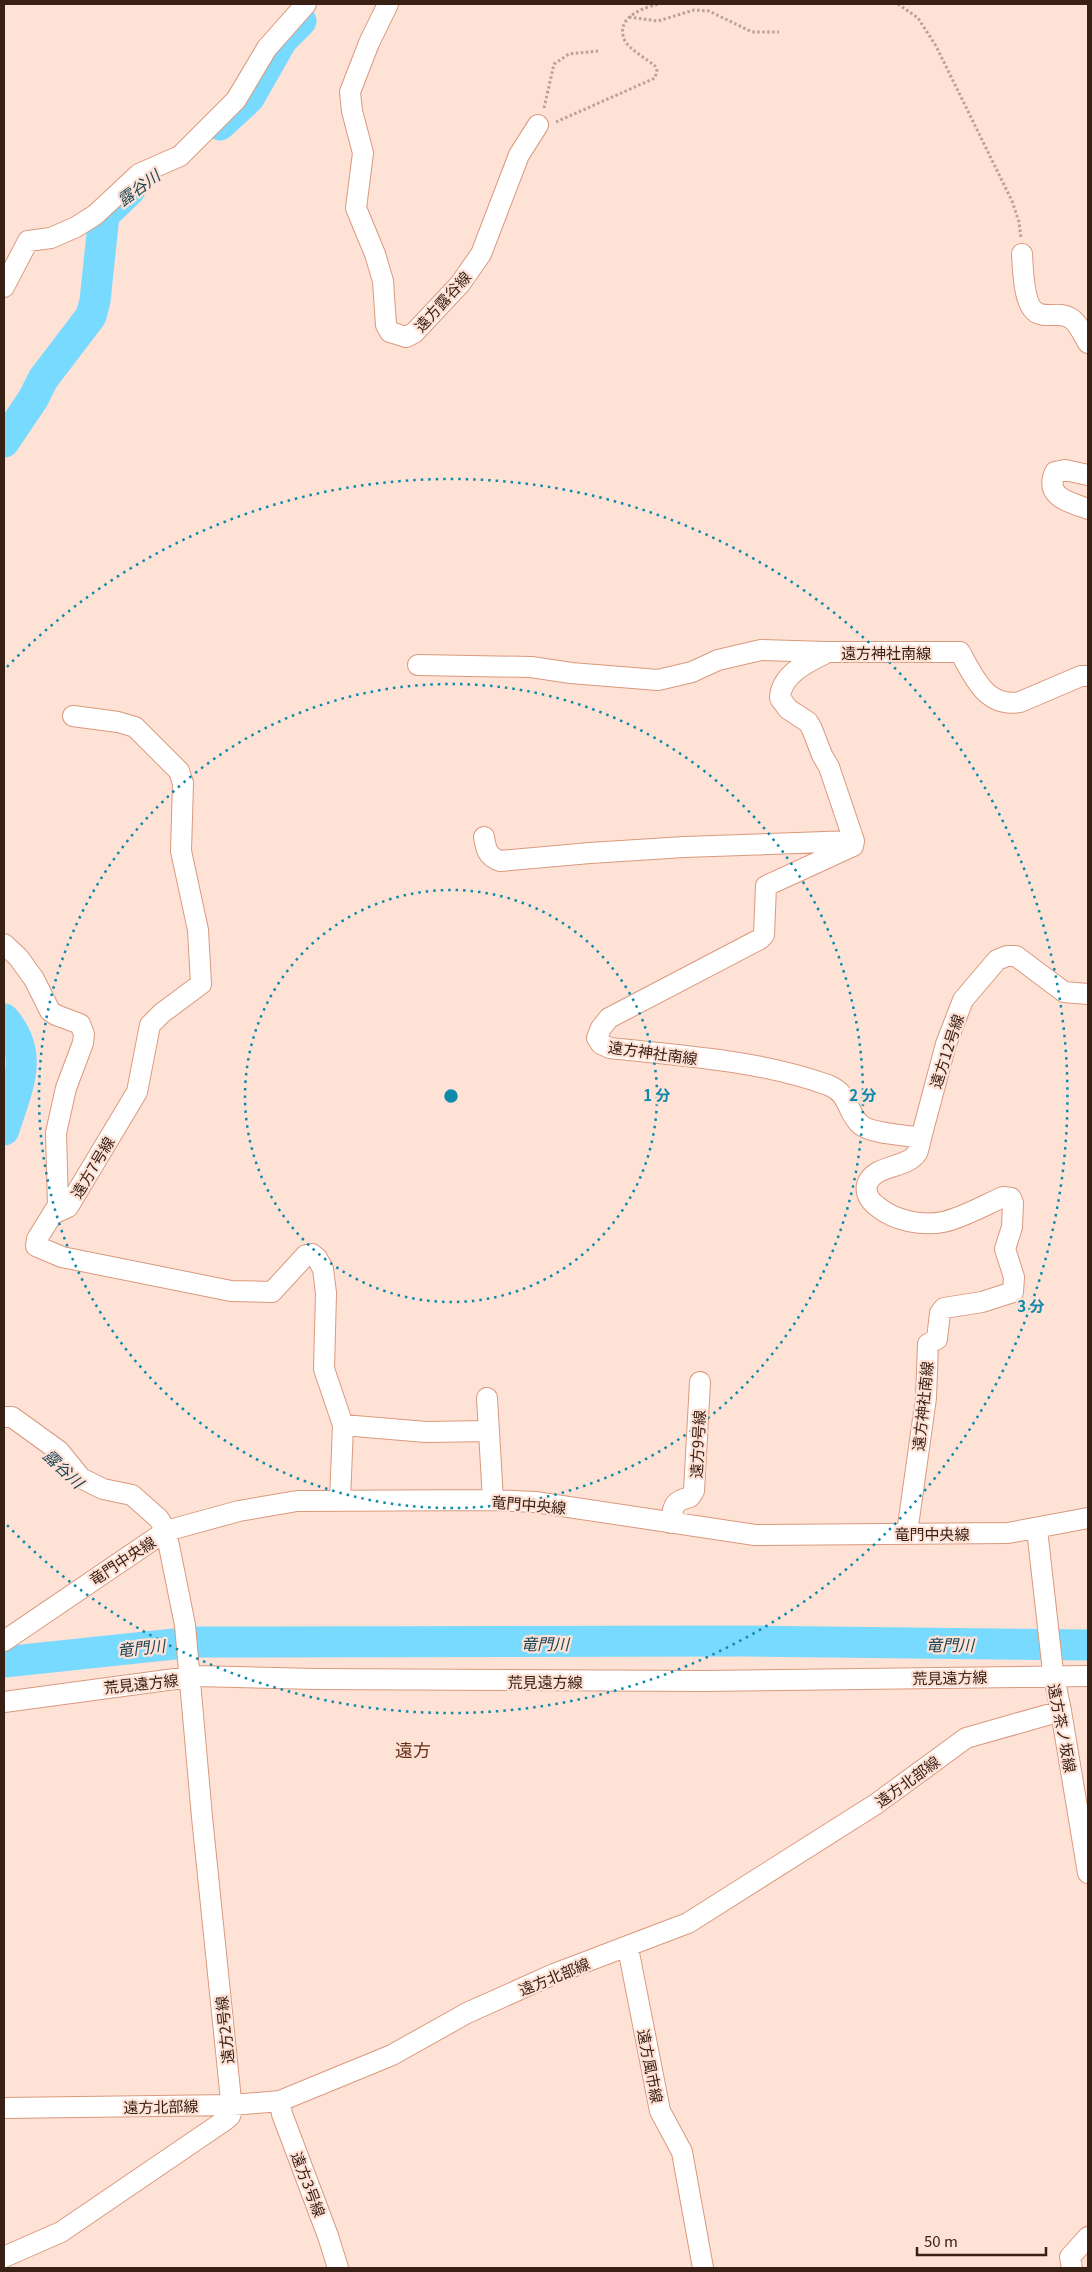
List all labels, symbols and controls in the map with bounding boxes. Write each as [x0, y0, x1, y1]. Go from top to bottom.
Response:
water label: 露谷川 [112, 162, 166, 211]
street label: 遠方露谷線 [409, 266, 475, 336]
street label: 遠方神社南線 [841, 642, 931, 663]
street label: 遠方12号線 [924, 1011, 968, 1091]
street label: 遠方神社南線 [607, 1035, 699, 1069]
text: 1 分 [643, 1084, 671, 1105]
text: 2 分 [849, 1084, 877, 1105]
centre of rings [442, 1087, 460, 1105]
street label: 遠方7号線 [65, 1132, 119, 1202]
text: 3 分 [1017, 1295, 1045, 1316]
street label: 遠方神社南線 [907, 1360, 937, 1452]
street label: 遠方9号線 [685, 1409, 709, 1479]
water label: 露谷川 [38, 1443, 91, 1495]
street label: 竜門中央線 [491, 1490, 567, 1518]
street label: 竜門中央線 [894, 1523, 970, 1544]
street label: 竜門中央線 [85, 1531, 159, 1589]
water label: 竜門川 [521, 1631, 571, 1655]
water label: 竜門川 [116, 1632, 168, 1661]
water label: 竜門川 [926, 1632, 976, 1656]
street label: 荒見遠方線 [912, 1666, 988, 1688]
street label: 荒見遠方線 [103, 1669, 179, 1697]
street label: 荒見遠方線 [507, 1671, 583, 1692]
street label: 遠方茶ノ坂線 [1044, 1682, 1082, 1774]
district label: 遠方 [395, 1736, 431, 1762]
street label: 遠方北部線 [870, 1750, 944, 1812]
street label: 遠方北部線 [515, 1952, 593, 2000]
street label: 遠方2号線 [210, 1995, 238, 2065]
street label: 遠方風市線 [634, 2027, 668, 2105]
street label: 遠方北部線 [123, 2095, 199, 2117]
street label: 遠方3号線 [287, 2148, 331, 2220]
scale bar [917, 2224, 1046, 2256]
text: 50 m [924, 2230, 958, 2251]

